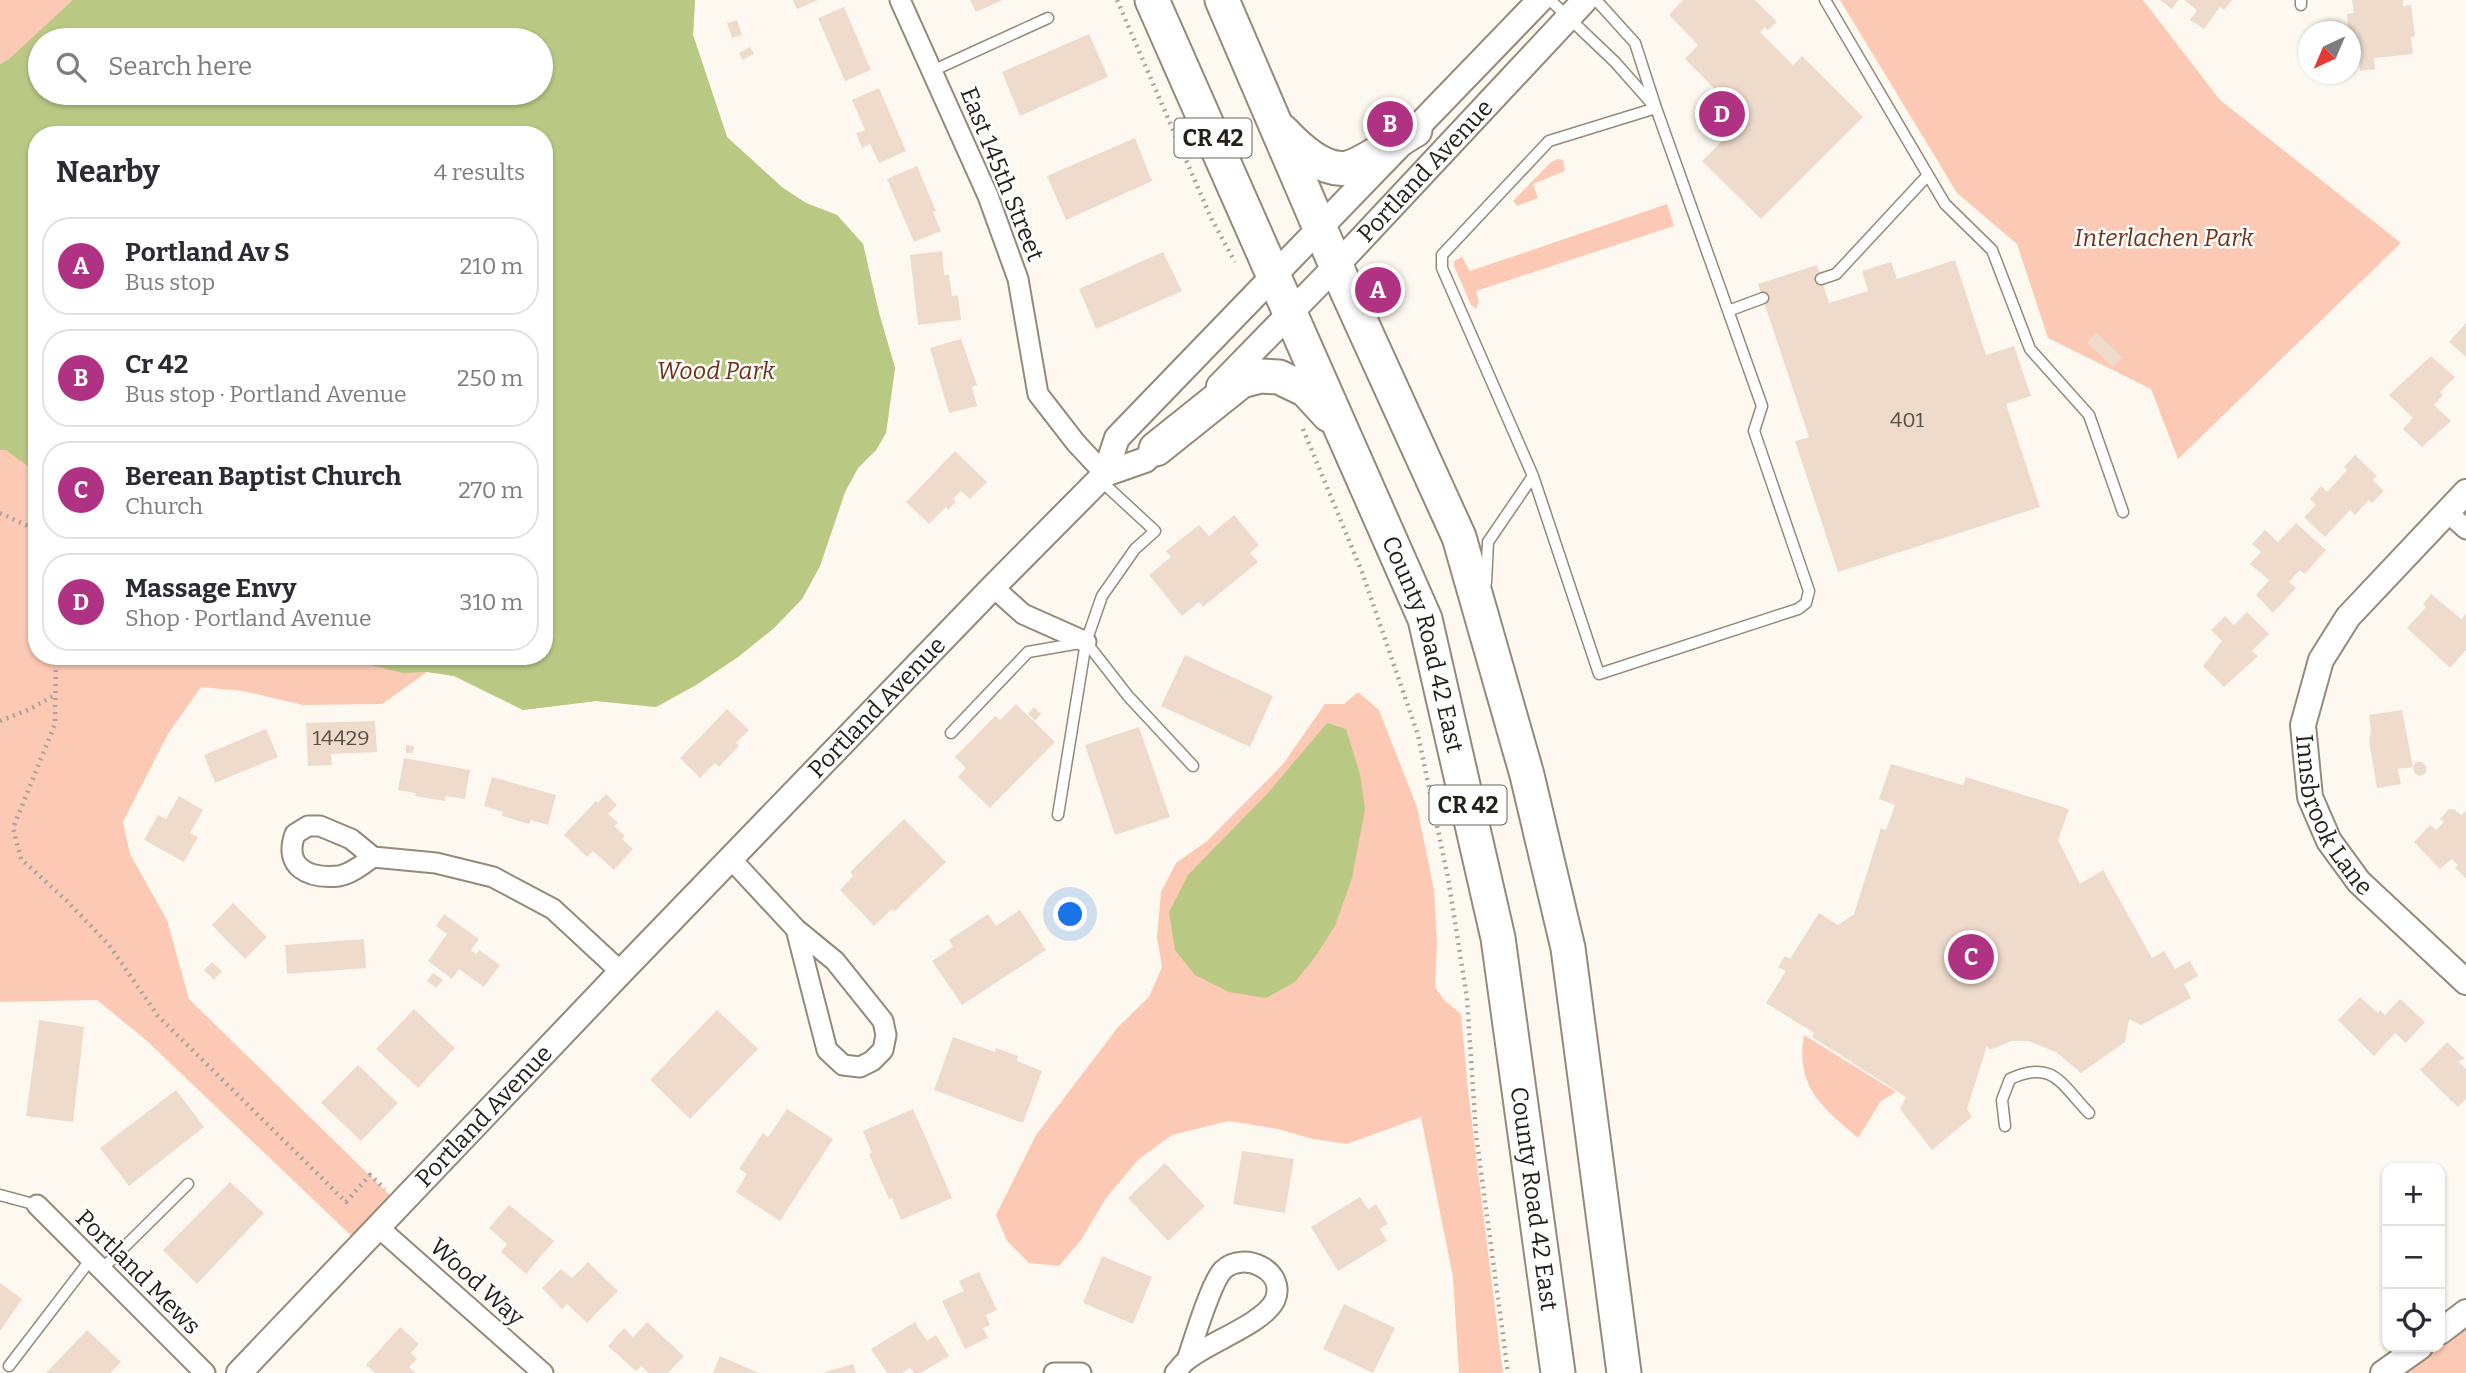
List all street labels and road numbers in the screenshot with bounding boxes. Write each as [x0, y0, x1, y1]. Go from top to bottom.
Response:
street label: East 145th Street [954, 83, 1050, 265]
street label: Portland Avenue [1352, 94, 1499, 248]
road number: CR 42 [1174, 119, 1252, 158]
street label: County Road 42 East [1376, 532, 1469, 755]
street label: Portland Avenue [802, 631, 951, 784]
street label: Innsbrook Lane [2290, 733, 2378, 901]
road number: CR 42 [1430, 786, 1506, 824]
street label: Portland Avenue [410, 1039, 558, 1193]
street label: County Road 42 East [1505, 1085, 1563, 1313]
street label: Portland Mews [70, 1204, 206, 1340]
street label: Wood Way [424, 1232, 530, 1332]

